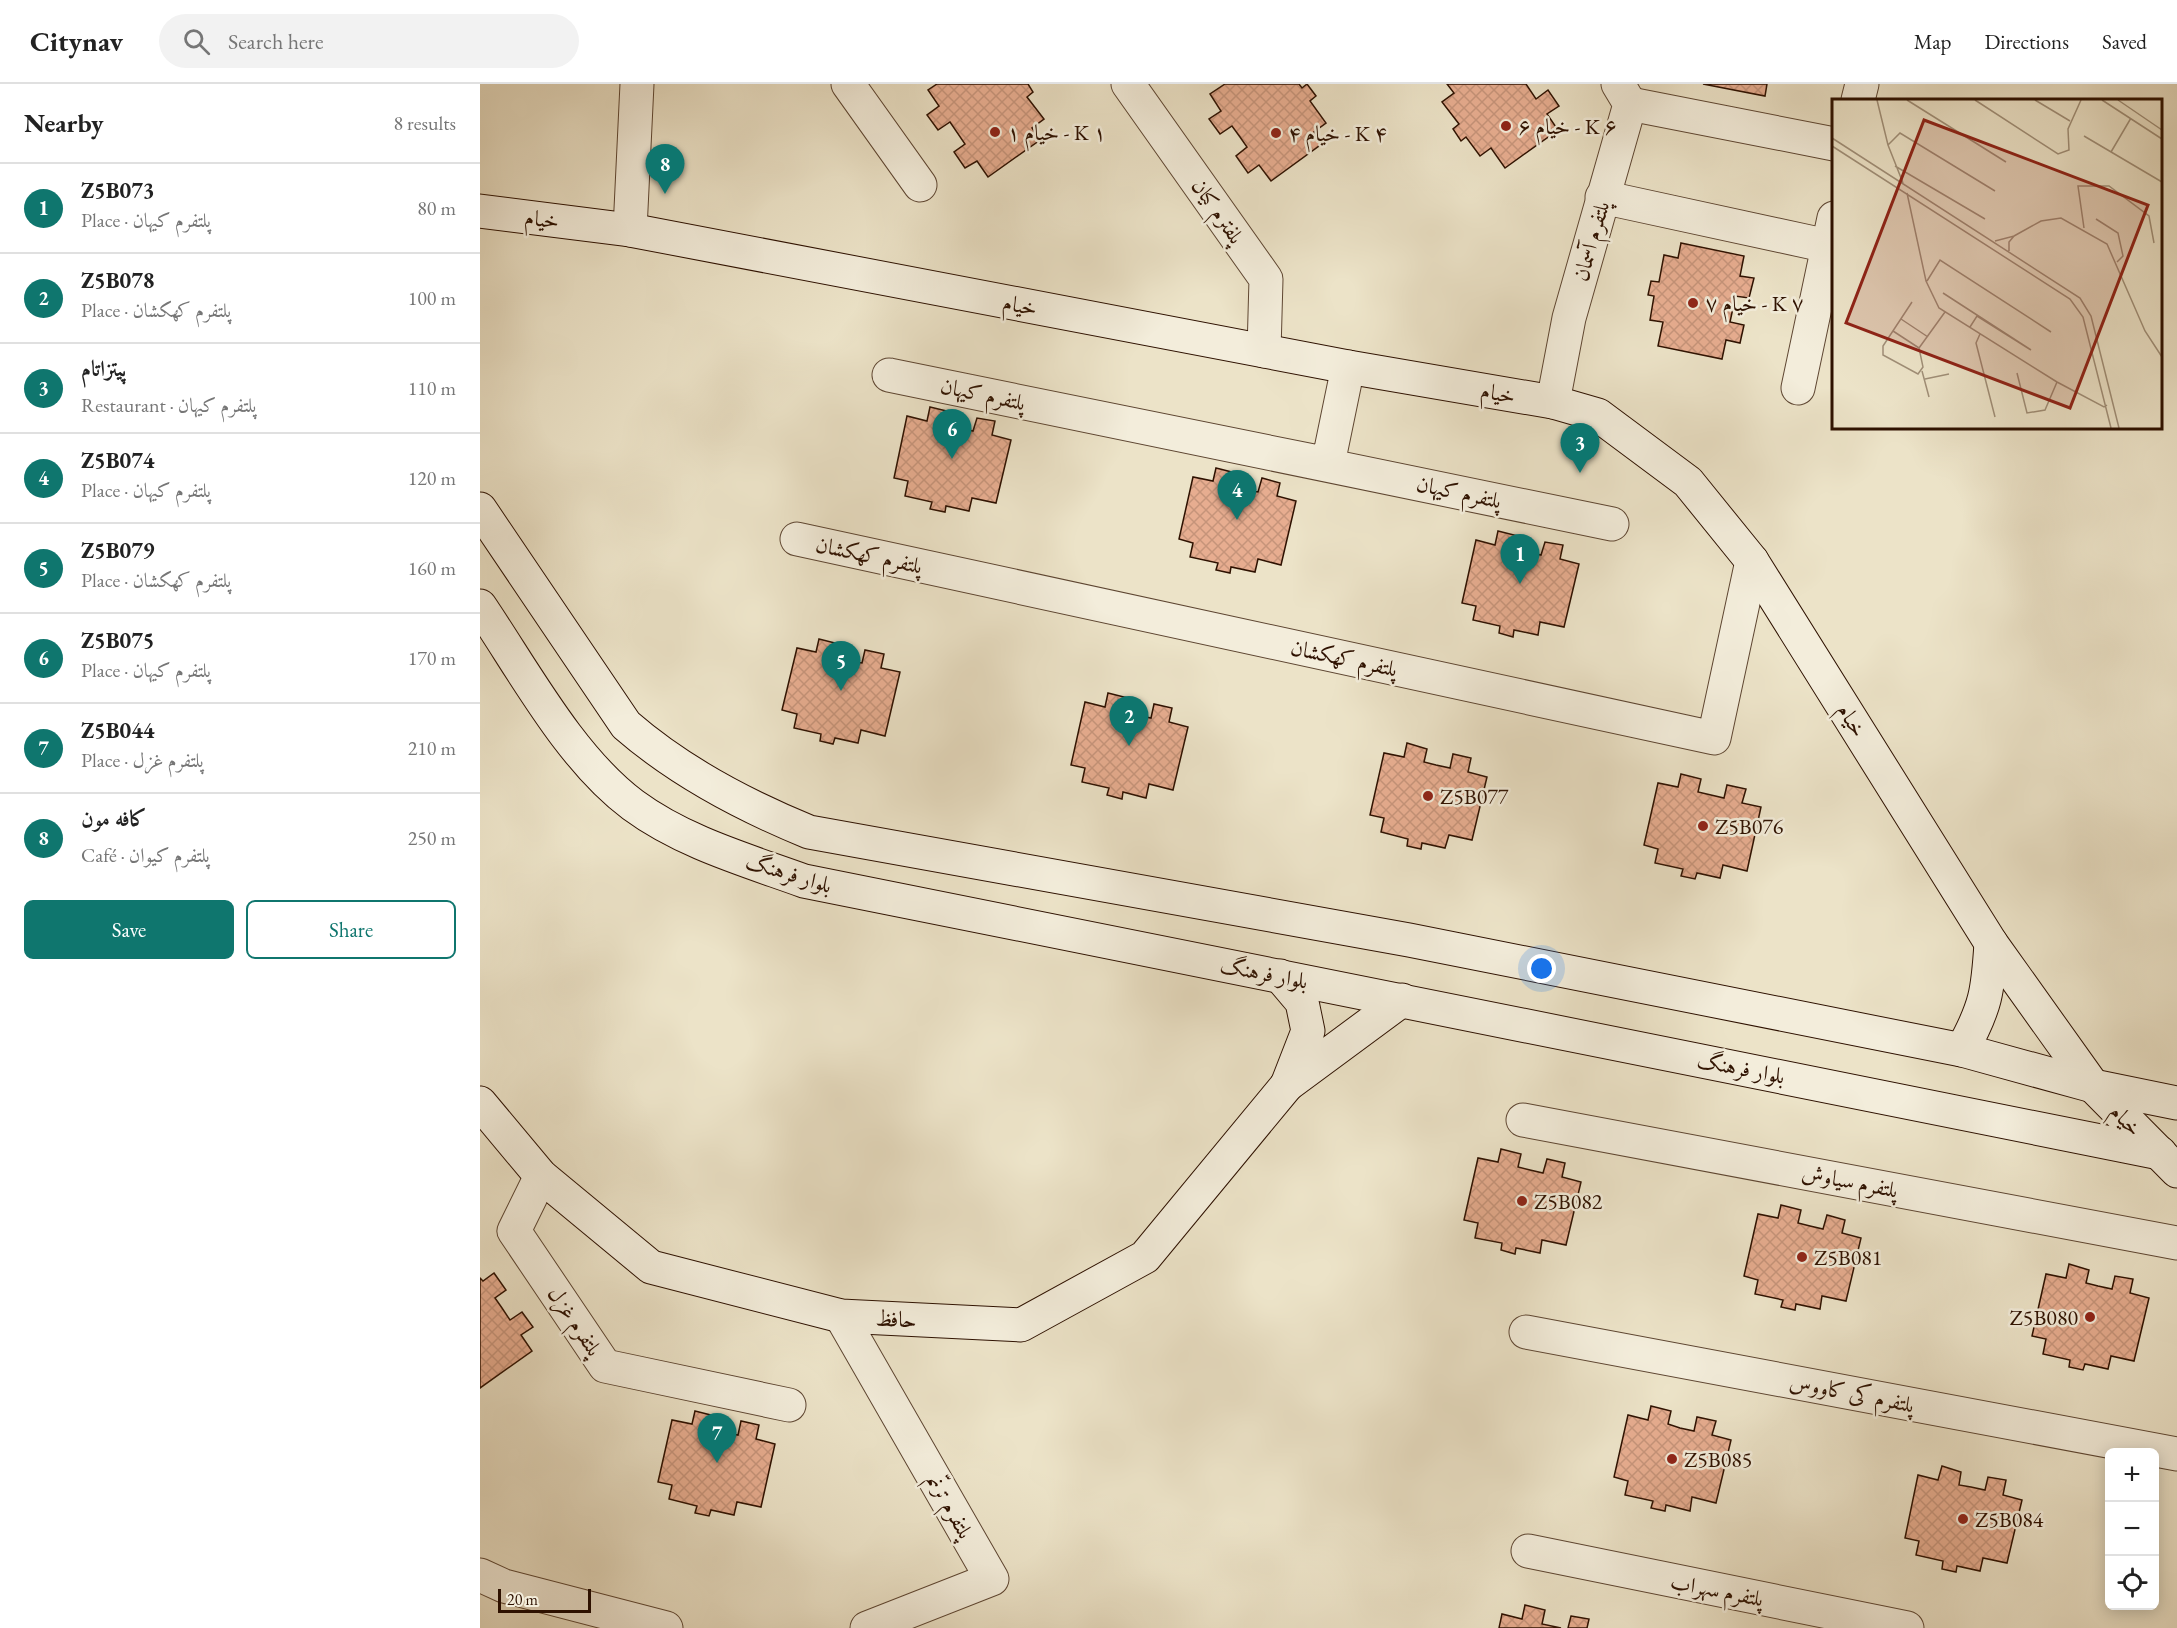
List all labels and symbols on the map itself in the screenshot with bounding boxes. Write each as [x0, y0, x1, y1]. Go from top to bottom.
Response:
inset map [1832, 99, 2162, 429]
place label: خیام ۶ - K ۶ [1518, 112, 1617, 146]
place label: خیام ۱ - K ۱ [1007, 118, 1106, 152]
place label: خیام ۴ - K ۴ [1288, 119, 1387, 153]
marker: خیام ۶ - K ۶ [1499, 119, 1513, 133]
marker: خیام ۱ - K ۱ [988, 125, 1002, 139]
marker: خیام ۴ - K ۴ [1269, 126, 1283, 140]
pin: 8 [646, 144, 684, 194]
street label: پلفترم کیان [1181, 173, 1252, 254]
street label: پلتفرم آسمان [1566, 196, 1622, 286]
street label: خیام [522, 202, 561, 240]
street label: خیام [999, 287, 1040, 327]
place label: خیام ۷ - K ۷ [1705, 289, 1804, 323]
marker: خیام ۷ - K ۷ [1686, 296, 1700, 310]
street label: پلتفرم کیهان [937, 371, 1030, 422]
street label: خیام [1477, 376, 1518, 415]
pin: 6 [932, 410, 972, 459]
pin: 3 [1560, 424, 1600, 473]
street label: پلتفرم کیهان [1413, 469, 1506, 520]
pin: 4 [1218, 470, 1257, 520]
street label: پلتفرم کهکشان [812, 530, 927, 586]
pin: 1 [1500, 534, 1540, 584]
street label: پلتفرم کهکشان [1287, 633, 1402, 689]
pin: 5 [822, 642, 860, 691]
pin: 2 [1110, 696, 1148, 746]
street label: خیام [1826, 698, 1874, 745]
place label: Z5B077 [1440, 782, 1509, 811]
marker: Z5B077 [1421, 789, 1435, 803]
place label: Z5B076 [1715, 812, 1784, 841]
marker: Z5B076 [1696, 819, 1710, 833]
street label: بلوار فرهنگ [742, 846, 836, 900]
street label: بلوار فرهنگ [1218, 950, 1310, 996]
your location [1527, 954, 1556, 983]
street label: بلوار فرهنگ [1695, 1045, 1787, 1091]
street label: خیام [2100, 1097, 2149, 1146]
street label: پلتفرم سیاوش [1798, 1157, 1902, 1210]
place label: Z5B082 [1534, 1187, 1603, 1216]
marker: Z5B082 [1515, 1194, 1529, 1208]
place label: Z5B081 [1814, 1243, 1882, 1272]
marker: Z5B081 [1795, 1250, 1809, 1264]
street label: پلتفرم غزل [537, 1280, 610, 1366]
street label: حافظ [875, 1303, 917, 1335]
place label: Z5B080 [2010, 1303, 2078, 1332]
marker: Z5B080 [2083, 1310, 2097, 1324]
street label: پلتفرم کی کاووس [1786, 1367, 1919, 1425]
pin: 7 [698, 1414, 736, 1463]
place label: Z5B085 [1684, 1445, 1752, 1474]
marker: Z5B085 [1665, 1452, 1679, 1466]
street label: پلتفرم ترنّم [915, 1468, 982, 1548]
place label: Z5B084 [1975, 1505, 2044, 1534]
marker: Z5B084 [1956, 1512, 1970, 1526]
street label: پلتفرم سهراب [1667, 1567, 1768, 1619]
scale bar [498, 1586, 591, 1614]

